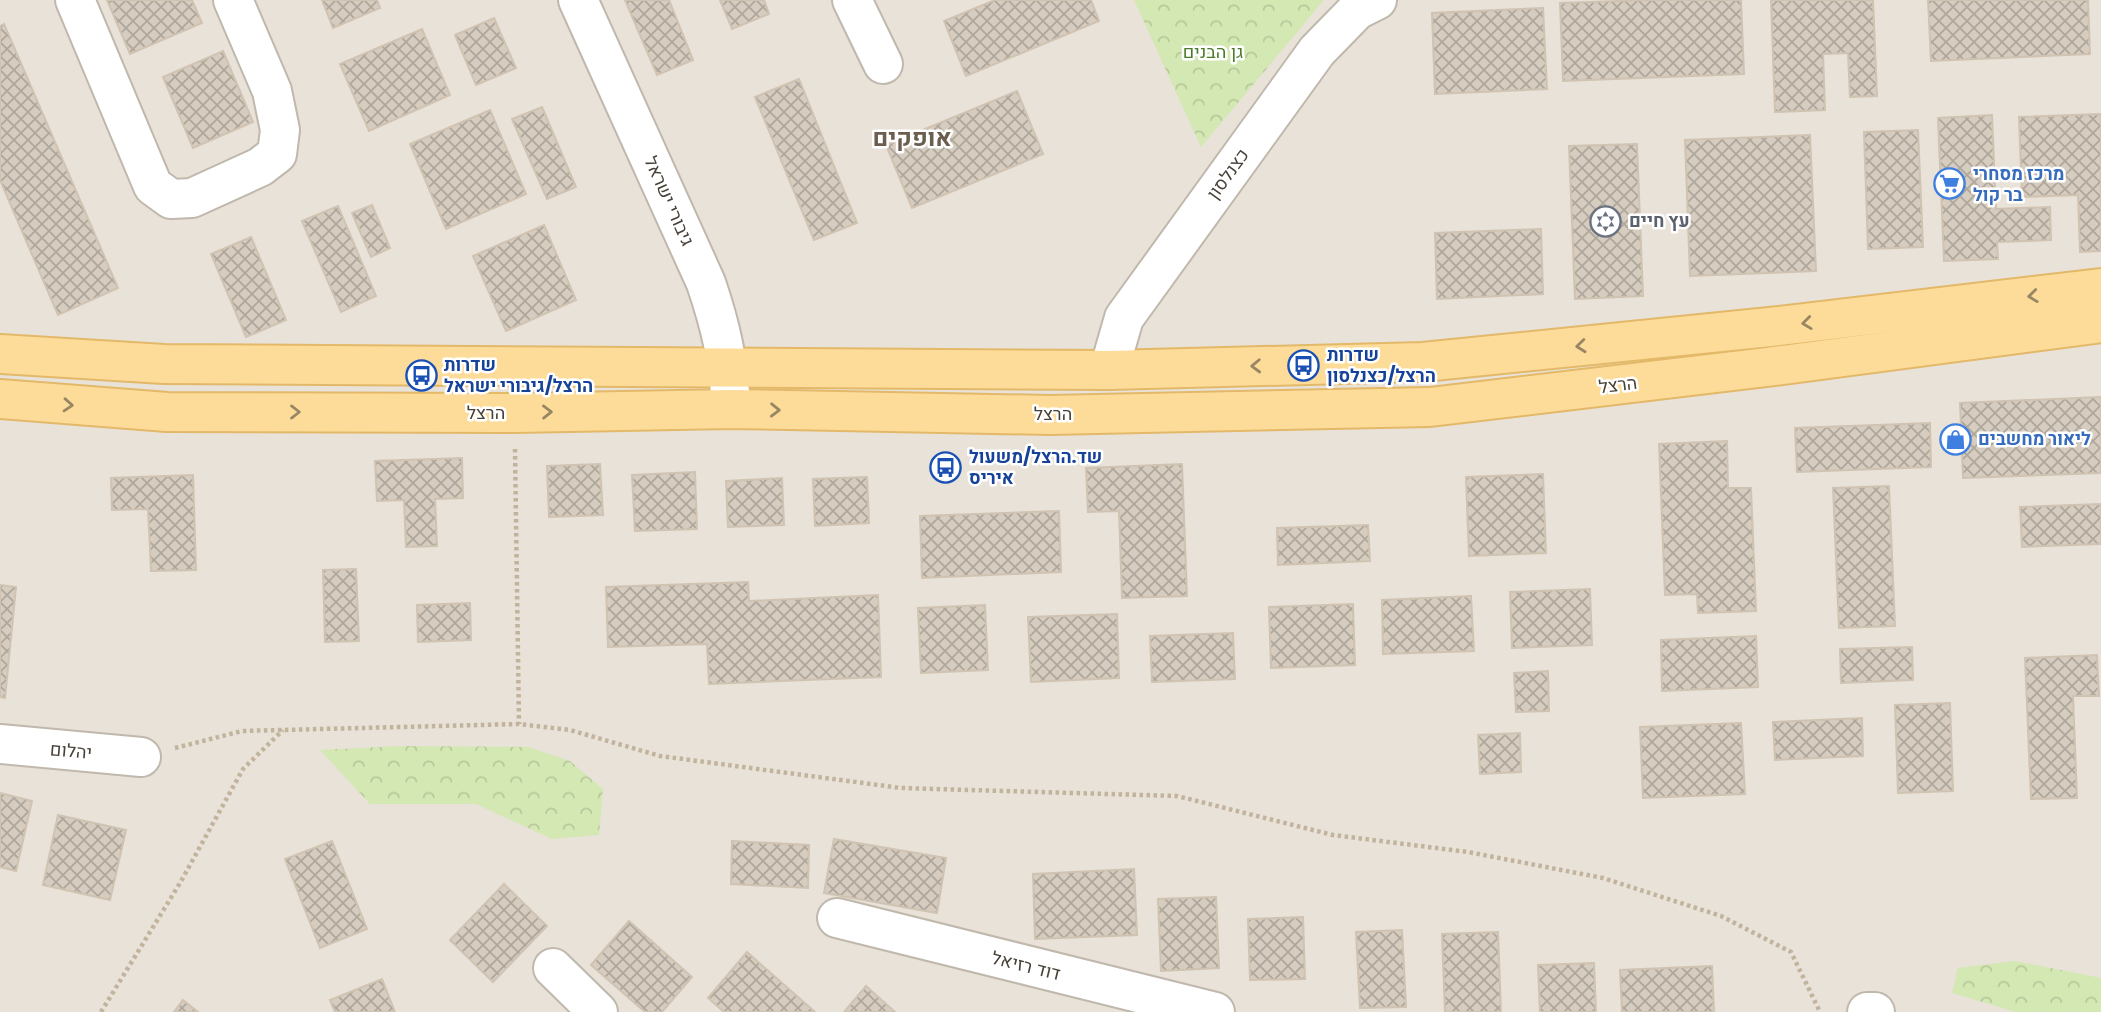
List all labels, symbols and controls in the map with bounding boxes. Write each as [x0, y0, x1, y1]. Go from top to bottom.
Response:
park label: גן הבנים [1183, 39, 1243, 64]
district label: אופקים [872, 121, 952, 154]
street label: כצנלסון [1201, 143, 1255, 204]
street label: גיבורי ישראל [639, 152, 700, 250]
place label: מרכז מסחרי בר קול [1973, 161, 2065, 207]
supermarket icon: מרכז מסחרי בר קול [1933, 167, 1967, 201]
synagogue icon: עץ חיים [1589, 204, 1623, 238]
place label: עץ חיים [1629, 208, 1690, 233]
one-way arrow [2027, 289, 2039, 304]
one-way arrow [1801, 315, 1813, 330]
one-way arrow [1575, 338, 1586, 353]
place label: שדרות הרצל/כצנלסון [1327, 342, 1436, 388]
bus stop icon: שדרות הרצל/כצנלסון [1287, 348, 1321, 382]
place label: שדרות הרצל/גיבורי ישראל [444, 352, 593, 398]
bus stop icon: שדרות הרצל/גיבורי ישראל [404, 358, 438, 392]
one-way arrow [1251, 359, 1262, 374]
street label: הרצל [1597, 370, 1639, 399]
one-way arrow [63, 397, 74, 412]
street label: הרצל [467, 400, 505, 425]
street label: הרצל [1034, 401, 1072, 426]
one-way arrow [770, 402, 780, 418]
one-way arrow [290, 404, 301, 420]
one-way arrow [542, 404, 553, 420]
shop icon: ליאור מחשבים [1938, 422, 1972, 456]
place label: ליאור מחשבים [1978, 426, 2091, 451]
place label: שד.הרצל/משעול איריס [969, 444, 1102, 490]
bus stop icon: שד.הרצל/משעול איריס [929, 450, 963, 484]
street label: יהלום [49, 736, 93, 765]
street label: דוד רזיאל [989, 945, 1063, 986]

